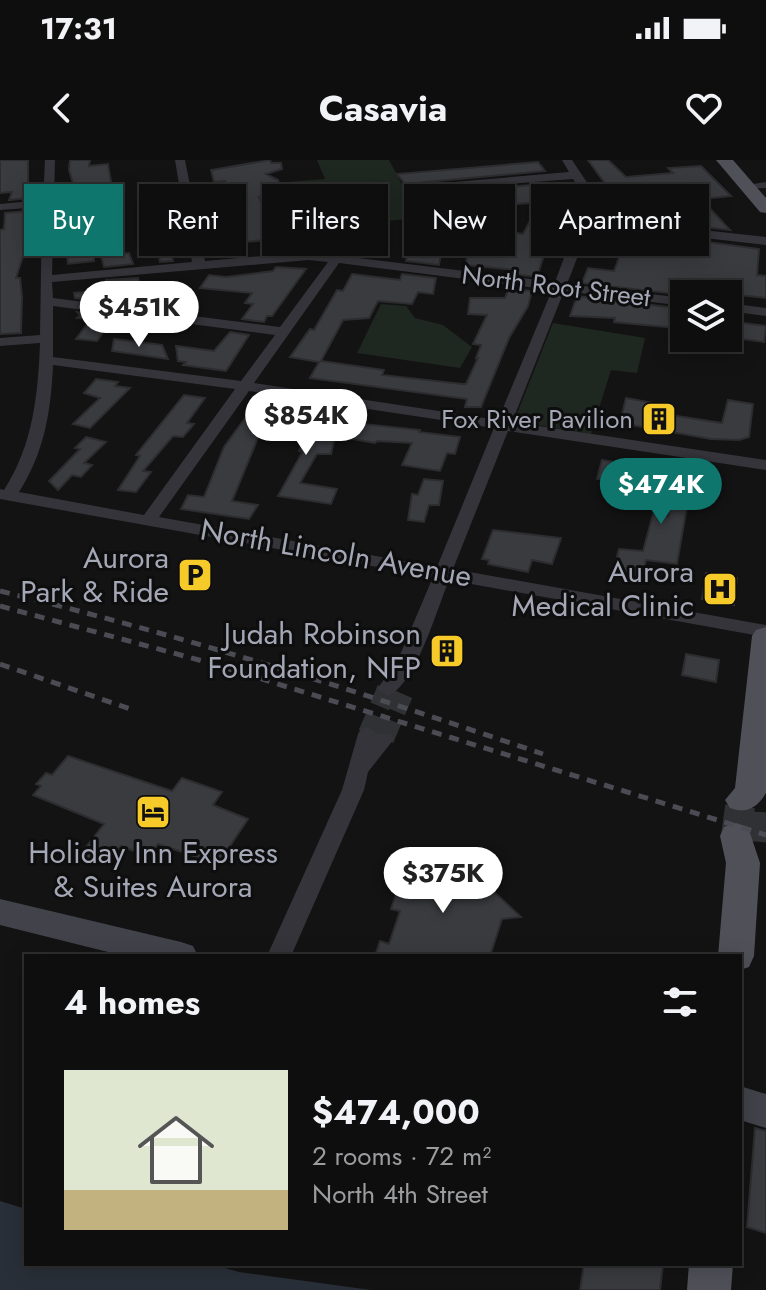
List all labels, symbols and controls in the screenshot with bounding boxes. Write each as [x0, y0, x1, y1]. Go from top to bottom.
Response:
text: 17:31 [40, 7, 117, 50]
text: Casavia [319, 82, 447, 134]
icon: back [40, 86, 84, 130]
icon: heart [682, 86, 726, 130]
chip: Buy [24, 184, 123, 256]
chip: Rent [139, 184, 246, 256]
chip: Filters [262, 184, 388, 256]
chip: New [404, 184, 515, 256]
chip: Apartment [531, 184, 709, 256]
street label: North Root Street [459, 256, 653, 317]
map controls [670, 280, 742, 352]
button: layers [670, 280, 742, 352]
pin: $451K [83, 281, 195, 349]
text: $451K [98, 288, 180, 326]
pin: $854K [250, 389, 362, 457]
text: $854K [263, 396, 349, 434]
place label: Fox River Pavilion [441, 400, 633, 438]
building icon: Fox River Pavilion [640, 400, 678, 438]
pin: $474K [605, 458, 717, 526]
text: $474K [618, 465, 704, 503]
street label: North Lincoln Avenue [197, 507, 475, 598]
place label: Aurora Park & Ride [20, 536, 169, 613]
place label: Aurora Medical Clinic [512, 550, 694, 627]
parking icon: Aurora Park & Ride [176, 556, 214, 594]
hospital icon: Aurora Medical Clinic [701, 570, 739, 608]
place label: Judah Robinson Foundation, NFP [207, 612, 421, 689]
building icon: Judah Robinson Foundation, NFP [428, 632, 466, 670]
hotel icon: Holiday Inn Express & Suites Aurora [134, 793, 172, 831]
place label: Holiday Inn Express & Suites Aurora [28, 831, 278, 908]
pin: $375K [387, 847, 499, 915]
text: $375K [402, 854, 484, 892]
text: 4 homes [64, 978, 200, 1027]
icon: filters [658, 980, 702, 1024]
text: $474,000 [312, 1088, 480, 1137]
icon: home [128, 1102, 224, 1198]
text: 2 rooms · 72 m² [312, 1137, 491, 1175]
text: North 4th Street [312, 1175, 488, 1213]

